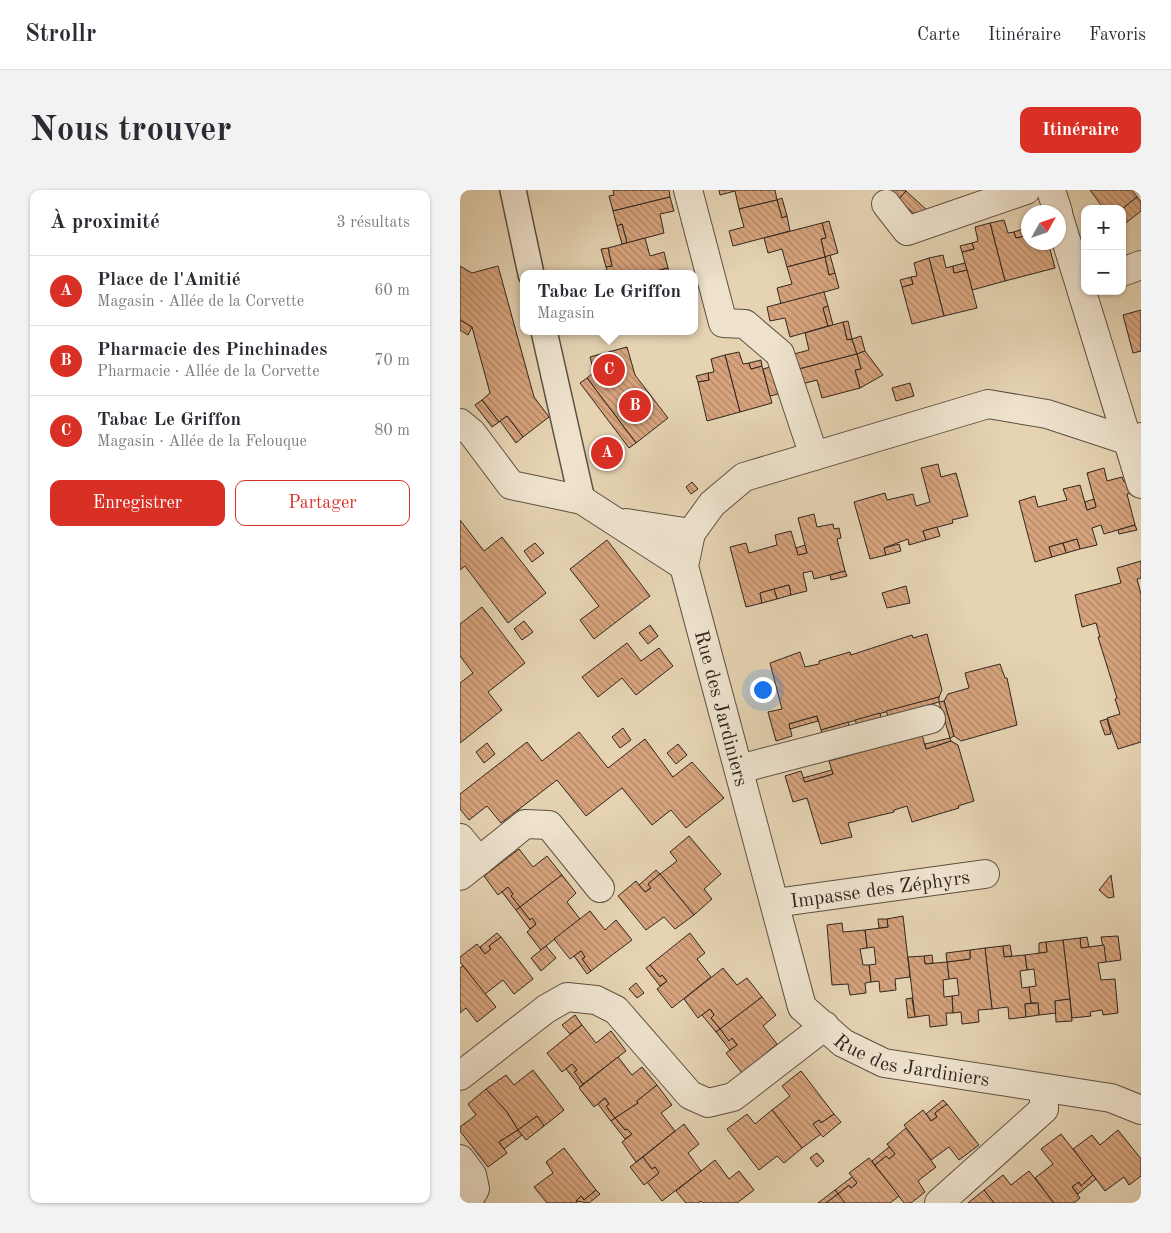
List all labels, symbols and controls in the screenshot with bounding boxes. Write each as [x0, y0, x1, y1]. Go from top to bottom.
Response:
text: Strollr [25, 23, 96, 47]
text: Carte [917, 26, 960, 44]
text: Itinéraire [988, 26, 1061, 44]
text: Favoris [1089, 26, 1146, 44]
button: Itinéraire [1020, 107, 1141, 153]
text: Nous trouver [30, 113, 232, 148]
north arrow [1021, 205, 1066, 250]
map controls [1081, 205, 1126, 295]
button: + [1081, 205, 1126, 250]
text: À proximité [50, 212, 160, 233]
text: 3 résultats [336, 215, 410, 231]
button: − [1081, 250, 1126, 295]
popup [520, 270, 698, 335]
text: Place de l'Amitié [97, 271, 241, 290]
text: A [60, 283, 72, 299]
text: 60 m [374, 283, 410, 299]
text: Tabac Le Griffon [537, 283, 681, 302]
text: Magasin · Allée de la Corvette [97, 294, 304, 310]
text: Magasin [537, 306, 595, 322]
text: Pharmacie des Pinchinades [97, 341, 327, 360]
pin: C [593, 351, 625, 389]
text: B [60, 353, 72, 369]
text: 70 m [374, 353, 410, 369]
text: Pharmacie · Allée de la Corvette [97, 364, 320, 380]
pin: B [619, 387, 651, 425]
text: Tabac Le Griffon [97, 411, 241, 430]
text: C [61, 423, 71, 439]
text: 80 m [374, 423, 410, 439]
text: Magasin · Allée de la Felouque [97, 434, 307, 450]
pin: A [591, 434, 623, 472]
button: Enregistrer [50, 480, 225, 526]
button: Partager [235, 480, 410, 526]
street label: Rue des Jardiniers [690, 628, 751, 789]
your location [750, 677, 776, 703]
street label: Impasse des Zéphyrs [789, 868, 971, 913]
street label: Rue des Jardiniers [829, 1031, 991, 1091]

